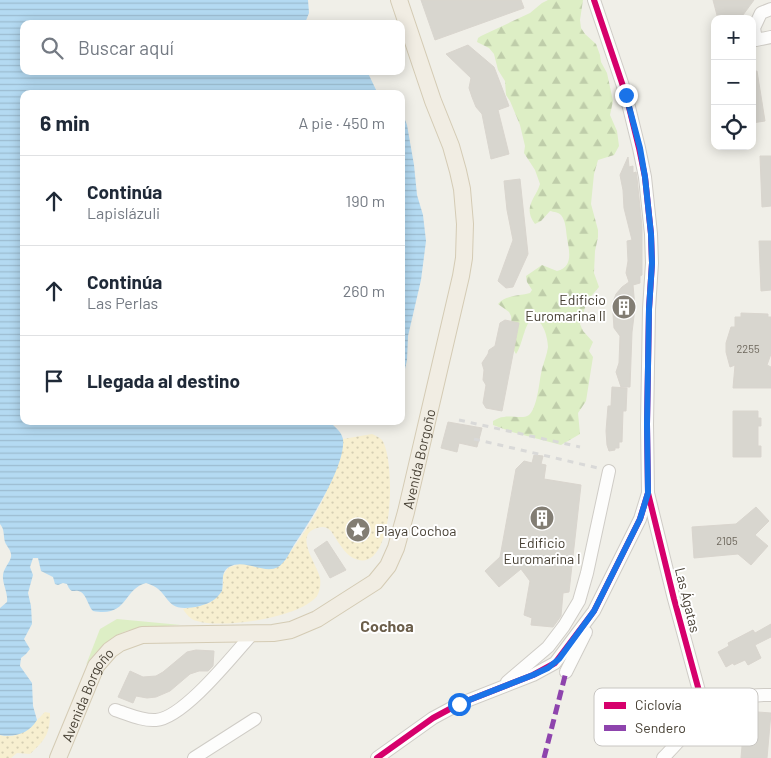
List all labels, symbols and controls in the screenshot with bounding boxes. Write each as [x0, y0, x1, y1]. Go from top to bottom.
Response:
map controls [711, 15, 756, 150]
button: + [711, 15, 756, 60]
search box [20, 20, 405, 75]
icon: search [38, 34, 66, 62]
text: Buscar aquí [78, 36, 174, 59]
button: − [711, 60, 756, 105]
route end [615, 84, 638, 107]
button: locate [711, 105, 756, 150]
text: 6 min [40, 110, 90, 135]
text: A pie · 450 m [298, 113, 385, 132]
text: Continúa [87, 180, 162, 203]
icon: ahead [40, 187, 68, 215]
text: 190 m [346, 191, 385, 210]
text: Lapislázuli [87, 203, 160, 222]
text: Continúa [87, 270, 162, 293]
icon: ahead [40, 277, 68, 305]
text: 260 m [343, 281, 385, 300]
place label: Edificio Euromarina II [525, 291, 606, 324]
text: Las Perlas [87, 293, 158, 312]
building icon: Edificio Euromarina II [611, 294, 637, 320]
house number: 2255 [736, 342, 760, 355]
icon: arrive [40, 367, 68, 395]
text: Llegada al destino [87, 369, 240, 392]
street label: Avenida Borgoño [398, 407, 438, 511]
building icon: Edificio Euromarina I [529, 505, 555, 531]
place icon: Playa Cochoa [345, 517, 371, 543]
place label: Playa Cochoa [376, 522, 456, 539]
place label: Edificio Euromarina I [503, 534, 581, 567]
house number: 2105 [716, 534, 738, 547]
street label: Las Ágatas [672, 566, 704, 635]
district label: Cochoa [360, 616, 414, 635]
street label: Avenida Borgoño [57, 644, 117, 744]
legend [594, 688, 758, 746]
route start [448, 693, 471, 716]
text: Ciclovía [635, 696, 682, 713]
text: Sendero [635, 719, 686, 736]

